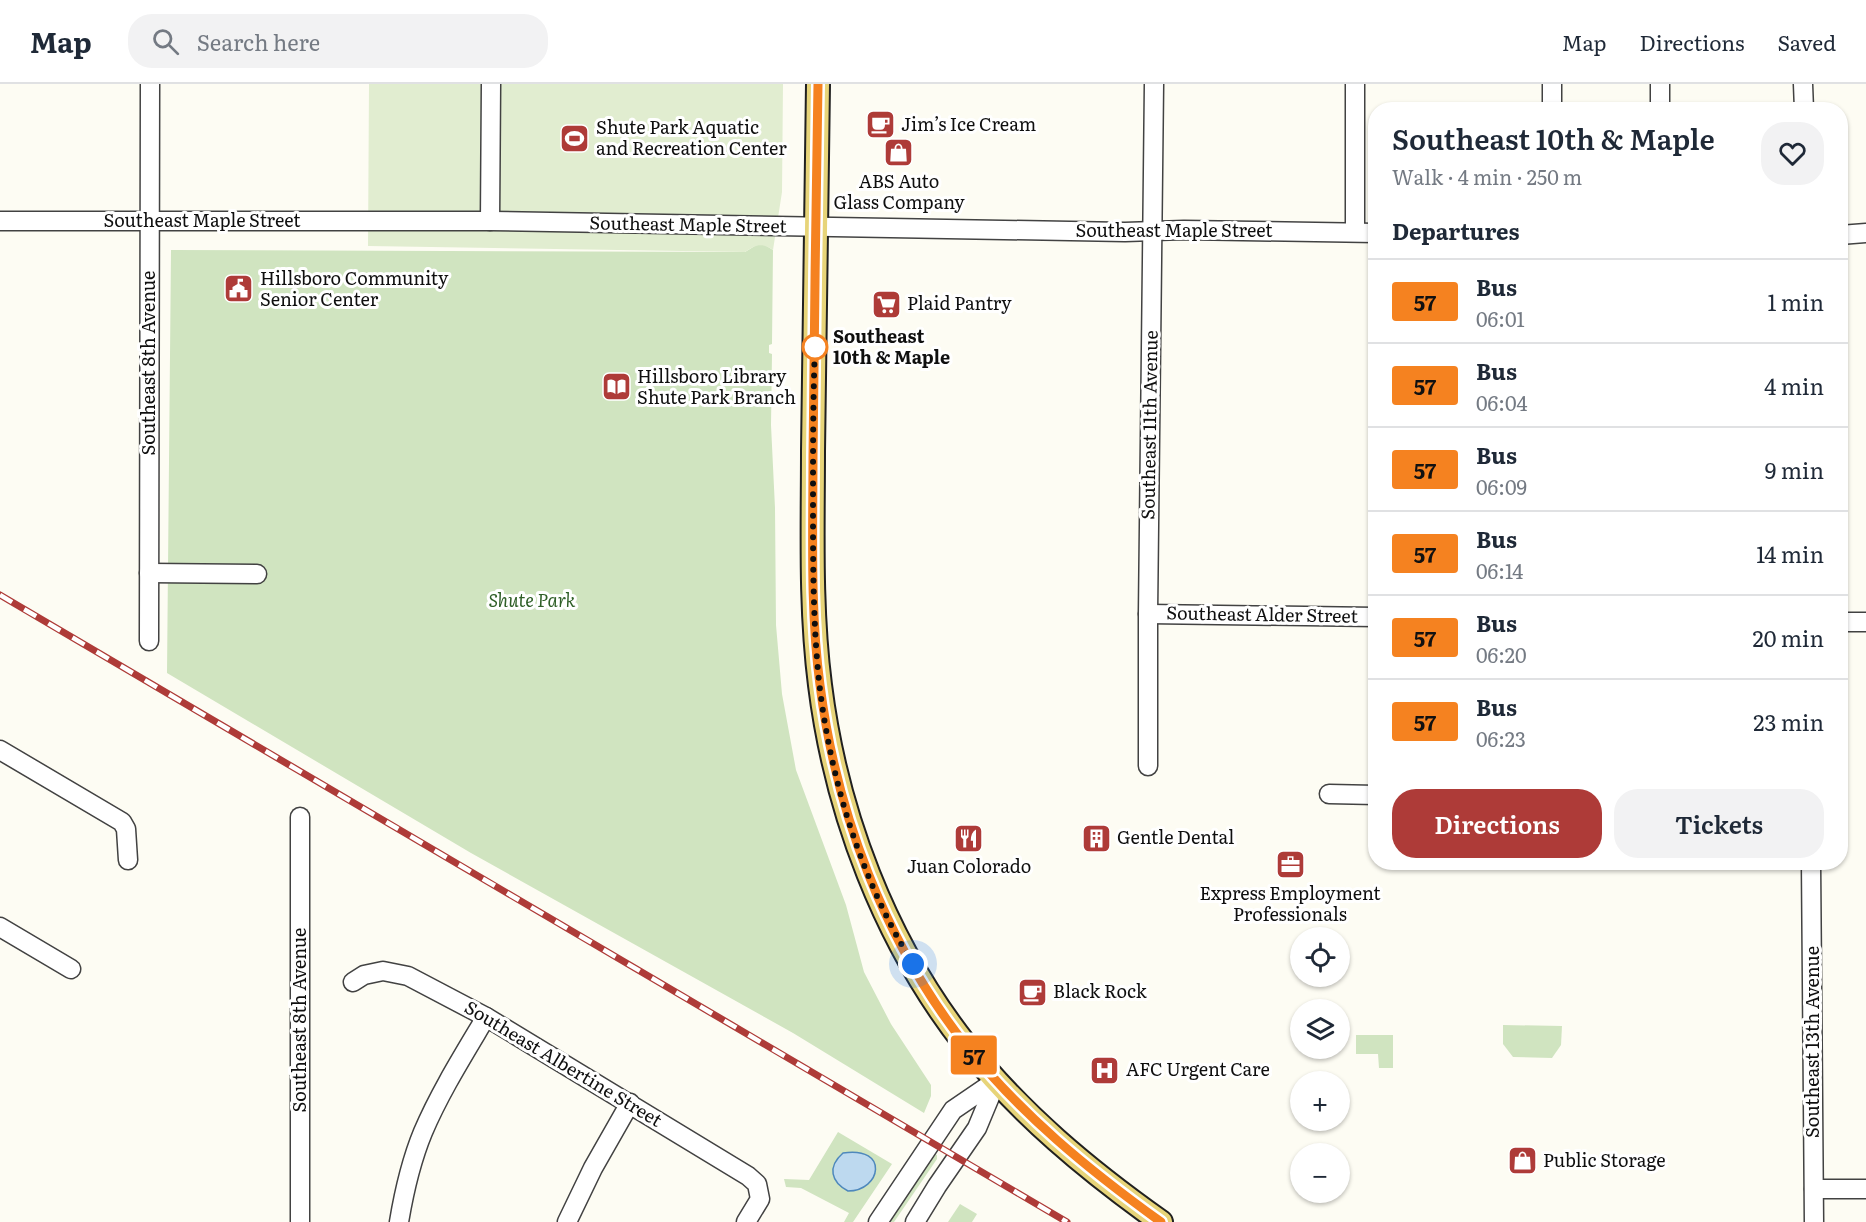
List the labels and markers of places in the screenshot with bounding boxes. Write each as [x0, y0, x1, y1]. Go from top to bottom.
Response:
cafe icon: Jim’s Ice Cream [864, 109, 896, 141]
place label: Jim’s Ice Cream [901, 110, 1036, 137]
place label: Shute Park Aquatic and Recreation Center [596, 113, 787, 161]
sports icon: Shute Park Aquatic and Recreation Center [559, 122, 591, 154]
shop icon: ABS Auto Glass Company [883, 137, 915, 169]
place label: ABS Auto Glass Company [833, 167, 965, 215]
place label: Hillsboro Community Senior Center [260, 264, 449, 312]
public building icon: Hillsboro Community Senior Center [223, 273, 255, 305]
supermarket icon: Plaid Pantry [870, 288, 902, 320]
place label: Plaid Pantry [907, 289, 1012, 316]
place label: Southeast 10th & Maple [833, 322, 950, 370]
marker: Southeast 10th & Maple [802, 334, 828, 360]
place label: Hillsboro Library Shute Park Branch [637, 362, 796, 410]
library icon: Hillsboro Library Shute Park Branch [600, 371, 632, 403]
restaurant icon: Juan Colorado [953, 822, 985, 854]
building icon: Gentle Dental [1080, 822, 1112, 854]
place label: Gentle Dental [1117, 823, 1234, 850]
office icon: Express Employment Professionals [1274, 849, 1306, 881]
place label: Juan Colorado [907, 852, 1031, 879]
place label: Express Employment Professionals [1199, 879, 1381, 927]
cafe icon: Black Rock [1016, 976, 1048, 1008]
place label: Black Rock [1053, 977, 1148, 1004]
hospital icon: AFC Urgent Care [1089, 1054, 1121, 1086]
place label: AFC Urgent Care [1126, 1055, 1270, 1082]
shop icon: Public Storage [1506, 1145, 1538, 1177]
place label: Public Storage [1543, 1146, 1666, 1173]

